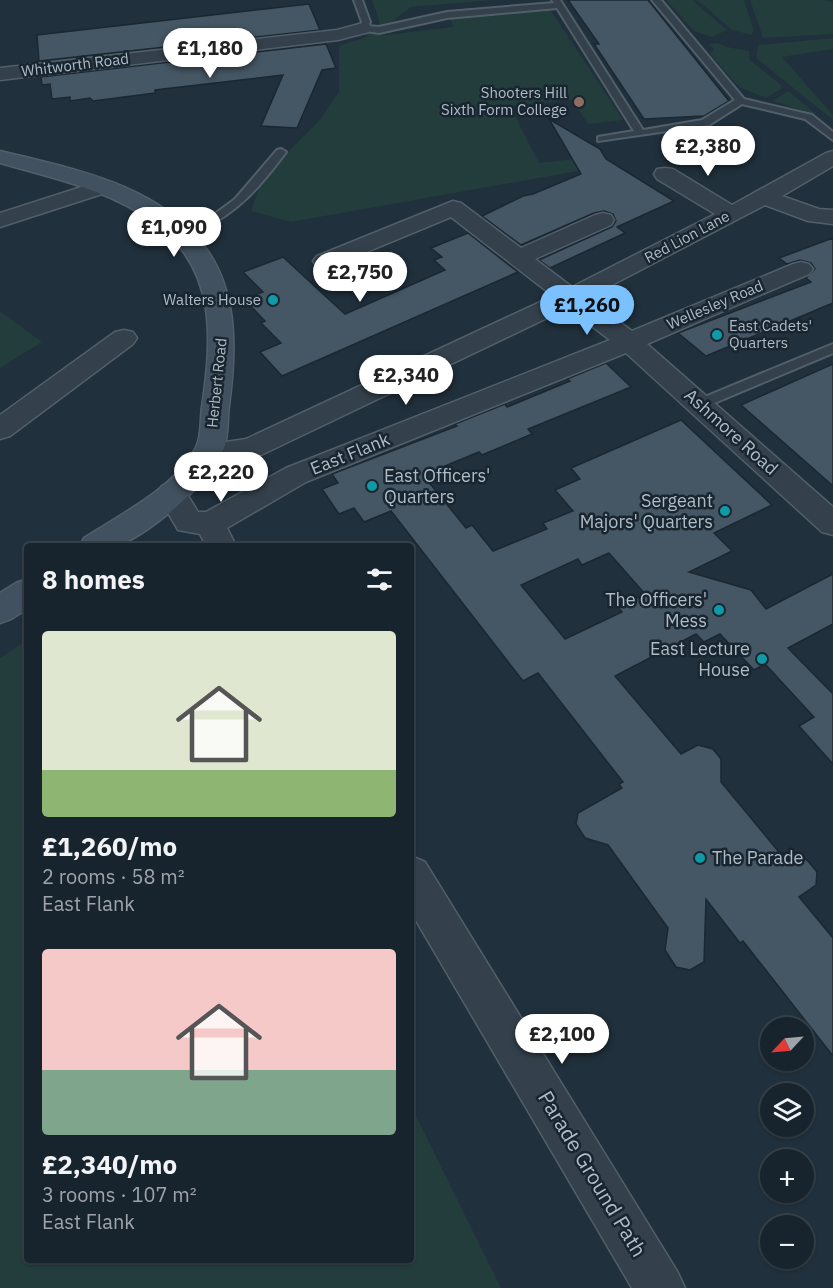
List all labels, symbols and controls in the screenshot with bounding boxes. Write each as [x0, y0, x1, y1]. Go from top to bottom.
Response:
pin: £1,180 [161, 28, 259, 79]
text: £1,180 [177, 34, 243, 61]
street label: Whitworth Road [20, 48, 130, 81]
place label: Shooters Hill Sixth Form College [441, 83, 567, 119]
marker: Shooters Hill Sixth Form College [572, 95, 586, 109]
pin: £2,380 [659, 126, 757, 177]
text: £2,380 [675, 132, 741, 159]
street label: Red Lion Lane [641, 206, 733, 267]
pin: £1,090 [125, 207, 223, 258]
text: £1,090 [141, 213, 207, 240]
pin: £2,750 [311, 252, 409, 303]
text: £2,750 [327, 258, 393, 285]
street label: Wellesley Road [664, 276, 766, 333]
pin: £1,260 [538, 285, 636, 336]
place label: Walters House [163, 290, 261, 309]
text: £1,260 [554, 291, 620, 318]
marker: Walters House [266, 293, 280, 307]
place label: East Cadets' Quarters [729, 316, 812, 352]
marker: East Cadets' Quarters [710, 328, 724, 342]
street label: Herbert Road [202, 337, 231, 429]
pin: £2,340 [357, 355, 455, 406]
text: £2,340 [373, 361, 439, 388]
street label: Ashmore Road [680, 383, 783, 480]
street label: East Flank [307, 427, 393, 480]
pin: £2,220 [172, 452, 270, 503]
text: £2,220 [188, 458, 254, 485]
place label: East Officers' Quarters [384, 464, 490, 508]
marker: East Officers' Quarters [365, 479, 379, 493]
place label: Sergeant Majors' Quarters [580, 489, 713, 533]
marker: Sergeant Majors' Quarters [718, 504, 732, 518]
text: 8 homes [42, 562, 145, 596]
icon: filters [363, 563, 396, 596]
place label: The Officers' Mess [605, 588, 707, 632]
marker: The Officers' Mess [712, 603, 726, 617]
place label: East Lecture House [650, 637, 750, 681]
marker: East Lecture House [755, 652, 769, 666]
icon: home [165, 670, 273, 778]
text: £1,260/mo [42, 829, 177, 863]
place label: The Parade [712, 846, 804, 869]
marker: The Parade [693, 851, 707, 865]
text: 2 rooms · 58 m² [42, 863, 185, 890]
text: East Flank [42, 890, 135, 917]
icon: home [165, 988, 273, 1096]
pin: £2,100 [513, 1014, 611, 1065]
north arrow [760, 1017, 814, 1071]
map controls [760, 1017, 814, 1269]
text: £2,100 [529, 1020, 595, 1047]
button: layers [760, 1083, 814, 1137]
street label: Parade Ground Path [532, 1085, 654, 1262]
text: £2,340/mo [42, 1147, 177, 1181]
button: + [760, 1149, 814, 1203]
text: 3 rooms · 107 m² [42, 1181, 197, 1208]
text: East Flank [42, 1208, 135, 1235]
button: − [760, 1215, 814, 1269]

